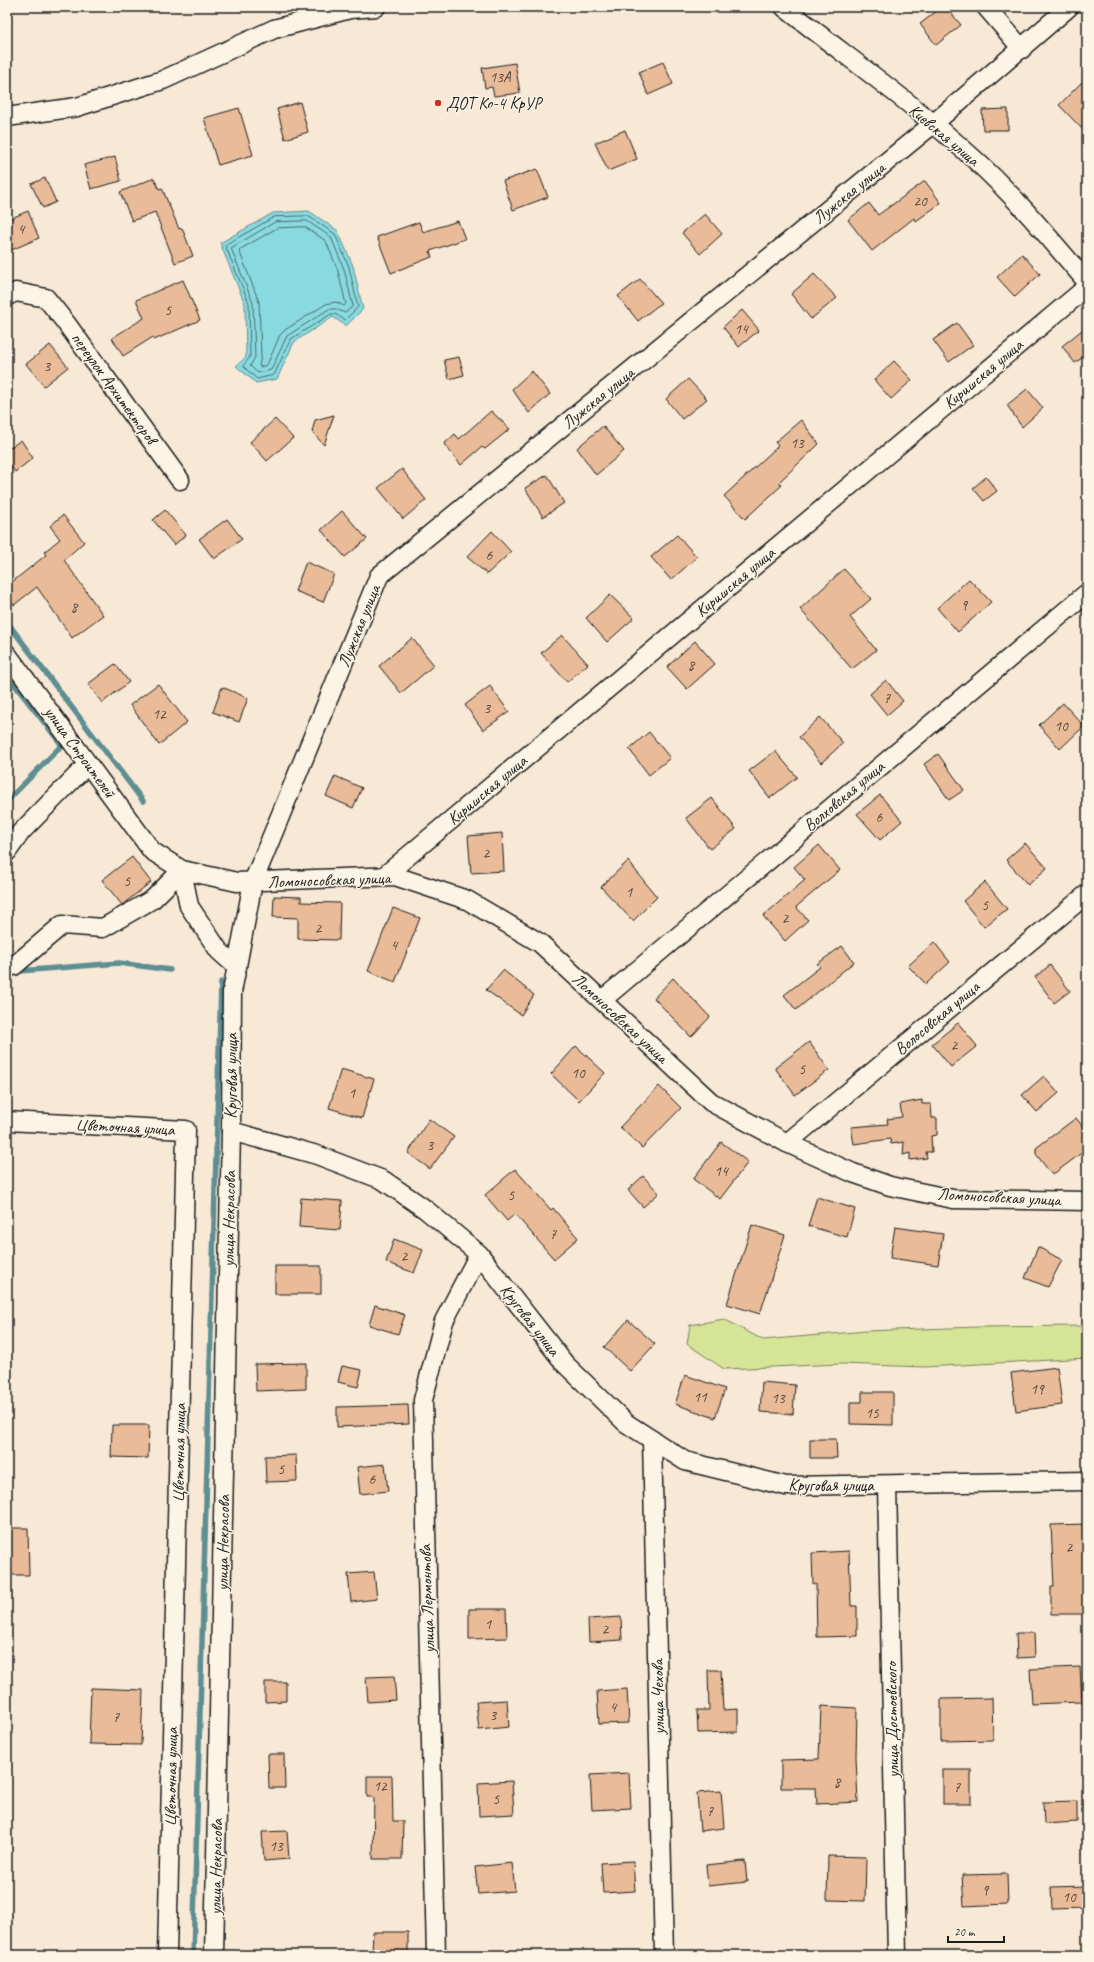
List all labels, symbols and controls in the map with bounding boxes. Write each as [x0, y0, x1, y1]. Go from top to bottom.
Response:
house number: 13А [489, 68, 512, 87]
place label: ДОТ Ко-4 КрУР [446, 93, 543, 114]
marker: ДОТ Ко-4 КрУР [433, 98, 443, 108]
street label: Киевская улица [904, 99, 985, 172]
street label: Лужская улица [809, 156, 891, 228]
house number: 20 [913, 192, 928, 211]
house number: 4 [18, 220, 26, 239]
house number: 5 [165, 301, 173, 320]
house number: 14 [734, 320, 749, 339]
street label: переулок Архитекторов [66, 328, 163, 450]
street label: Киришская улица [939, 334, 1028, 413]
house number: 3 [44, 357, 52, 376]
street label: Лужская улица [558, 361, 640, 433]
house number: 13 [790, 434, 805, 453]
street label: Киришская улица [691, 542, 780, 621]
house number: 6 [486, 546, 494, 565]
street label: Лужская улица [333, 580, 386, 670]
house number: 9 [961, 596, 969, 615]
house number: 8 [71, 598, 79, 617]
house number: 8 [688, 656, 696, 675]
house number: 7 [884, 689, 892, 708]
house number: 3 [484, 699, 492, 718]
street label: улица Строителей [39, 701, 121, 803]
house number: 12 [152, 705, 167, 724]
house number: 10 [1054, 717, 1069, 736]
street label: Киришская улица [443, 750, 532, 829]
street label: Волховская улица [799, 755, 890, 836]
house number: 6 [876, 808, 884, 827]
house number: 2 [483, 844, 491, 863]
street label: Ломоносовская улица [267, 867, 393, 893]
house number: 5 [124, 872, 132, 891]
house number: 1 [626, 883, 634, 902]
house number: 5 [982, 896, 990, 915]
house number: 2 [782, 909, 790, 928]
house number: 2 [315, 919, 323, 938]
house number: 4 [391, 936, 399, 955]
street label: Ломоносовская улица [568, 968, 674, 1069]
street label: Волосовская улица [890, 976, 985, 1060]
street label: Круговая улица [221, 1032, 242, 1119]
house number: 2 [951, 1036, 959, 1055]
house number: 5 [799, 1060, 807, 1079]
house number: 10 [571, 1064, 586, 1083]
house number: 1 [349, 1084, 357, 1103]
street label: Цветочная улица [75, 1114, 176, 1140]
house number: 3 [427, 1136, 435, 1155]
house number: 14 [714, 1162, 729, 1181]
street label: улица Некрасова [218, 1169, 240, 1268]
street label: Ломоносовская улица [937, 1183, 1063, 1211]
house number: 5 [508, 1186, 516, 1205]
house number: 7 [550, 1225, 558, 1244]
house number: 2 [401, 1247, 409, 1266]
street label: Круговая улица [495, 1280, 566, 1361]
house number: 19 [1030, 1380, 1045, 1399]
house number: 11 [693, 1388, 708, 1407]
house number: 13 [771, 1389, 786, 1408]
street label: Цветочная улица [168, 1402, 190, 1503]
house number: 15 [865, 1404, 880, 1423]
house number: 5 [278, 1460, 286, 1479]
house number: 6 [369, 1470, 377, 1489]
street label: Круговая улица [788, 1475, 875, 1496]
street label: улица Некрасова [212, 1493, 234, 1592]
house number: 2 [1066, 1538, 1074, 1557]
street label: улица Лермонтова [415, 1543, 439, 1655]
house number: 1 [485, 1615, 493, 1634]
house number: 2 [602, 1620, 610, 1639]
street label: улица Чехова [647, 1657, 669, 1736]
street label: улица Достоевского [880, 1660, 904, 1779]
house number: 4 [610, 1698, 618, 1717]
house number: 3 [490, 1706, 498, 1725]
house number: 7 [113, 1708, 121, 1727]
street label: Цветочная улица [160, 1726, 182, 1827]
house number: 8 [834, 1773, 842, 1792]
house number: 12 [373, 1777, 388, 1796]
house number: 7 [954, 1778, 962, 1797]
house number: 5 [493, 1790, 501, 1809]
house number: 7 [707, 1802, 715, 1821]
street label: улица Некрасова [205, 1817, 227, 1916]
house number: 13 [269, 1837, 284, 1856]
house number: 9 [982, 1881, 990, 1900]
house number: 10 [1062, 1888, 1077, 1907]
scale bar [948, 1918, 1004, 1944]
text: 20 m [954, 1924, 976, 1940]

